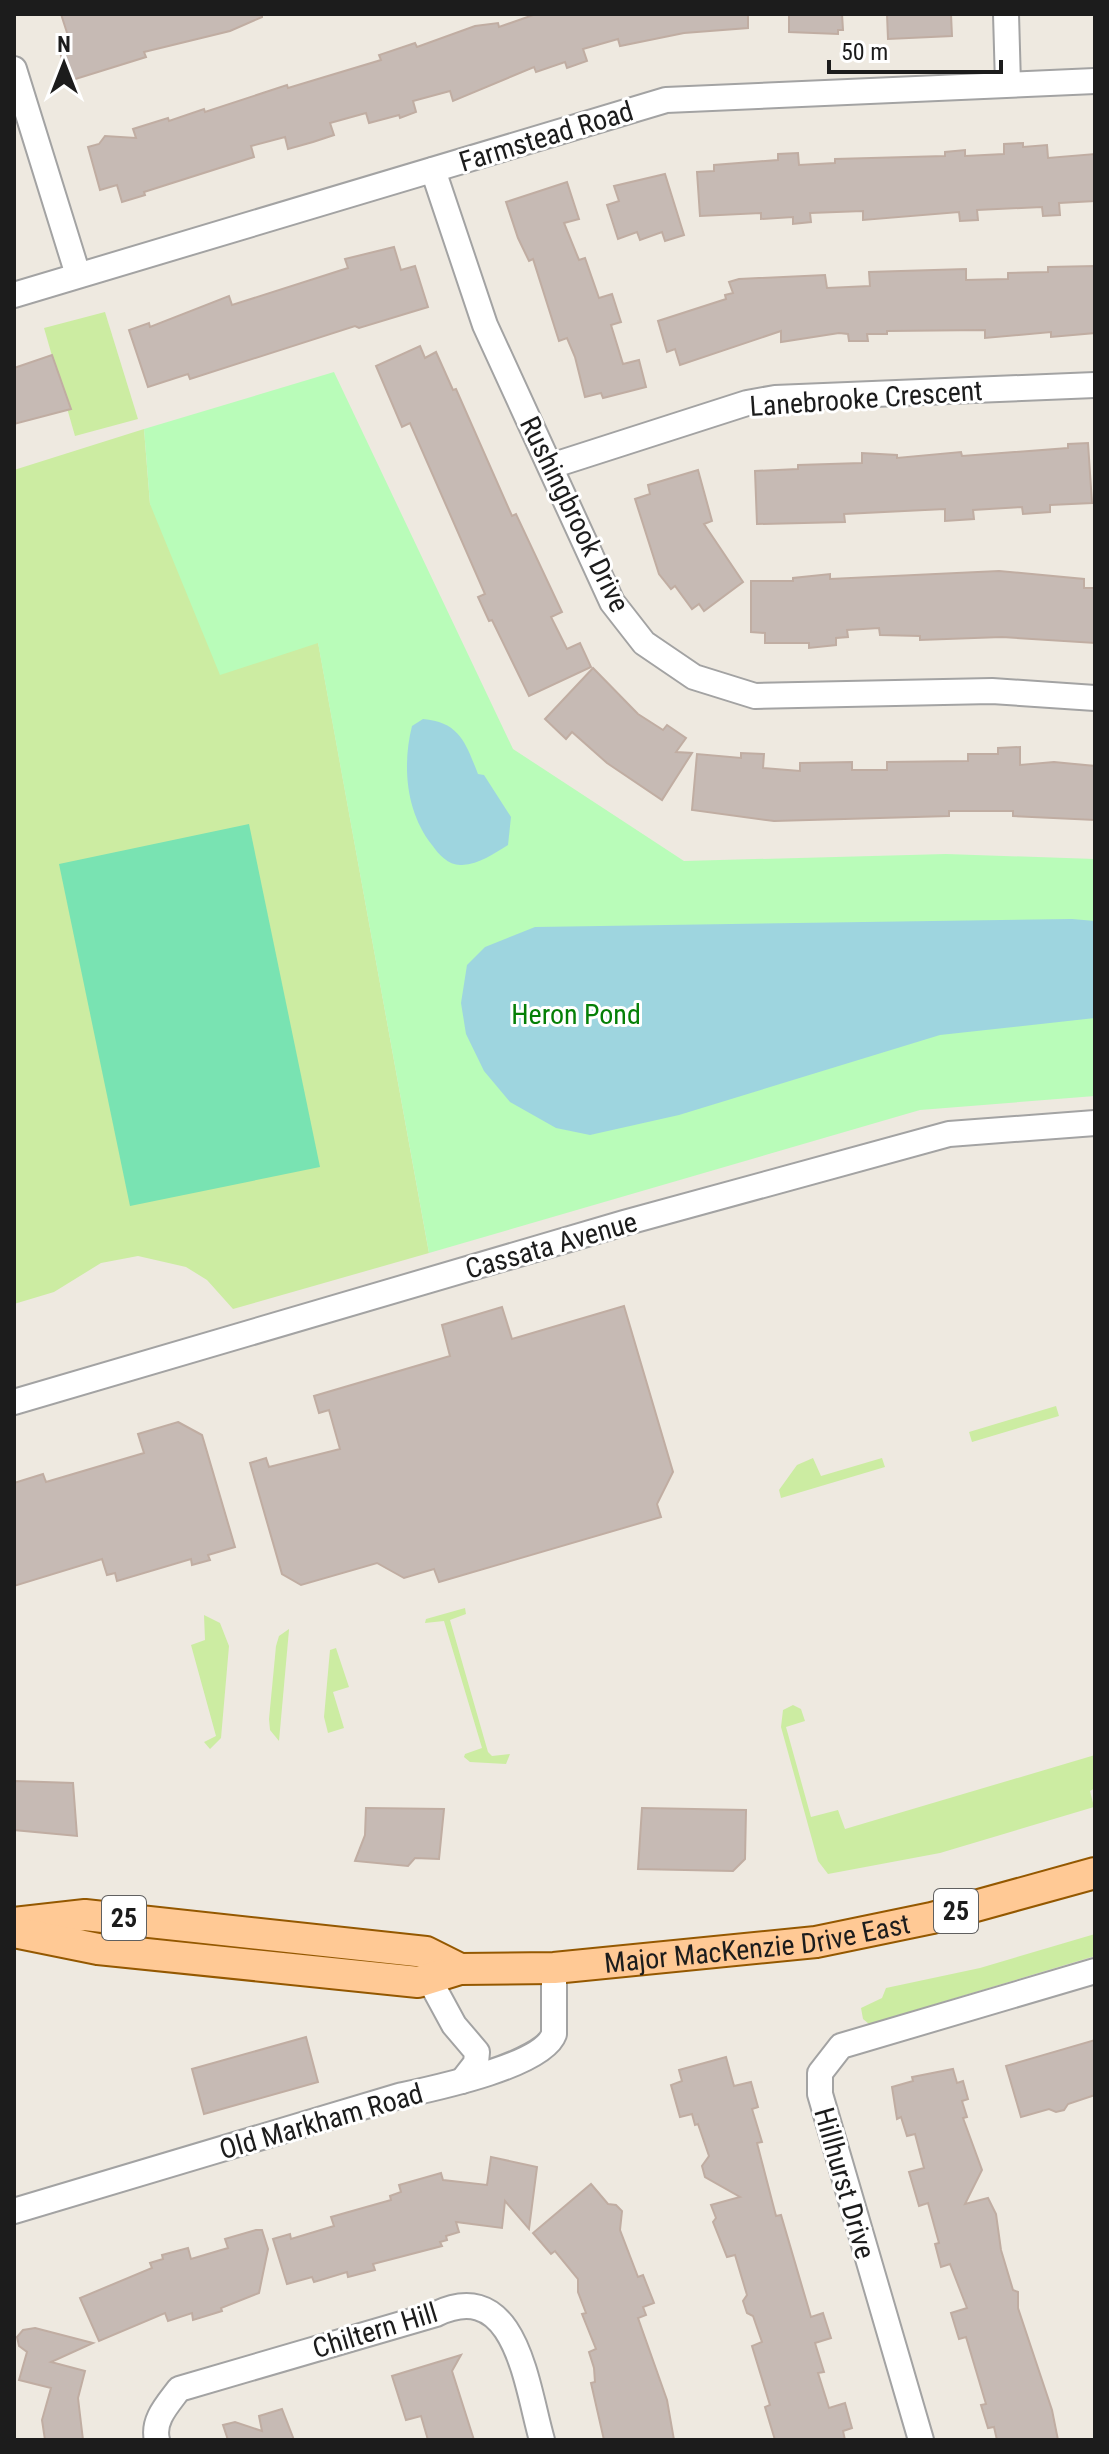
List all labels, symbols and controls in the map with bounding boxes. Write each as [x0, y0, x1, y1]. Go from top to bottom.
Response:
north arrow [24, 24, 104, 104]
scale bar [829, 24, 1001, 74]
text: N [57, 32, 71, 57]
text: 50 m [841, 38, 888, 66]
street label: Farmstead Road [455, 94, 637, 179]
street label: Lanebrooke Crescent [748, 374, 984, 423]
street label: Rushingbrook Drive [513, 411, 636, 617]
park label: Heron Pond [511, 998, 641, 1031]
street label: Cassata Avenue [462, 1205, 641, 1286]
road number: 25 [934, 1889, 978, 1933]
road number: 25 [102, 1896, 146, 1940]
street label: Major MacKenzie Drive East [603, 1907, 913, 1980]
street label: Old Markham Road [216, 2077, 427, 2166]
street label: Hillhurst Drive [807, 2104, 882, 2262]
street label: Chiltern Hill [309, 2296, 442, 2365]

